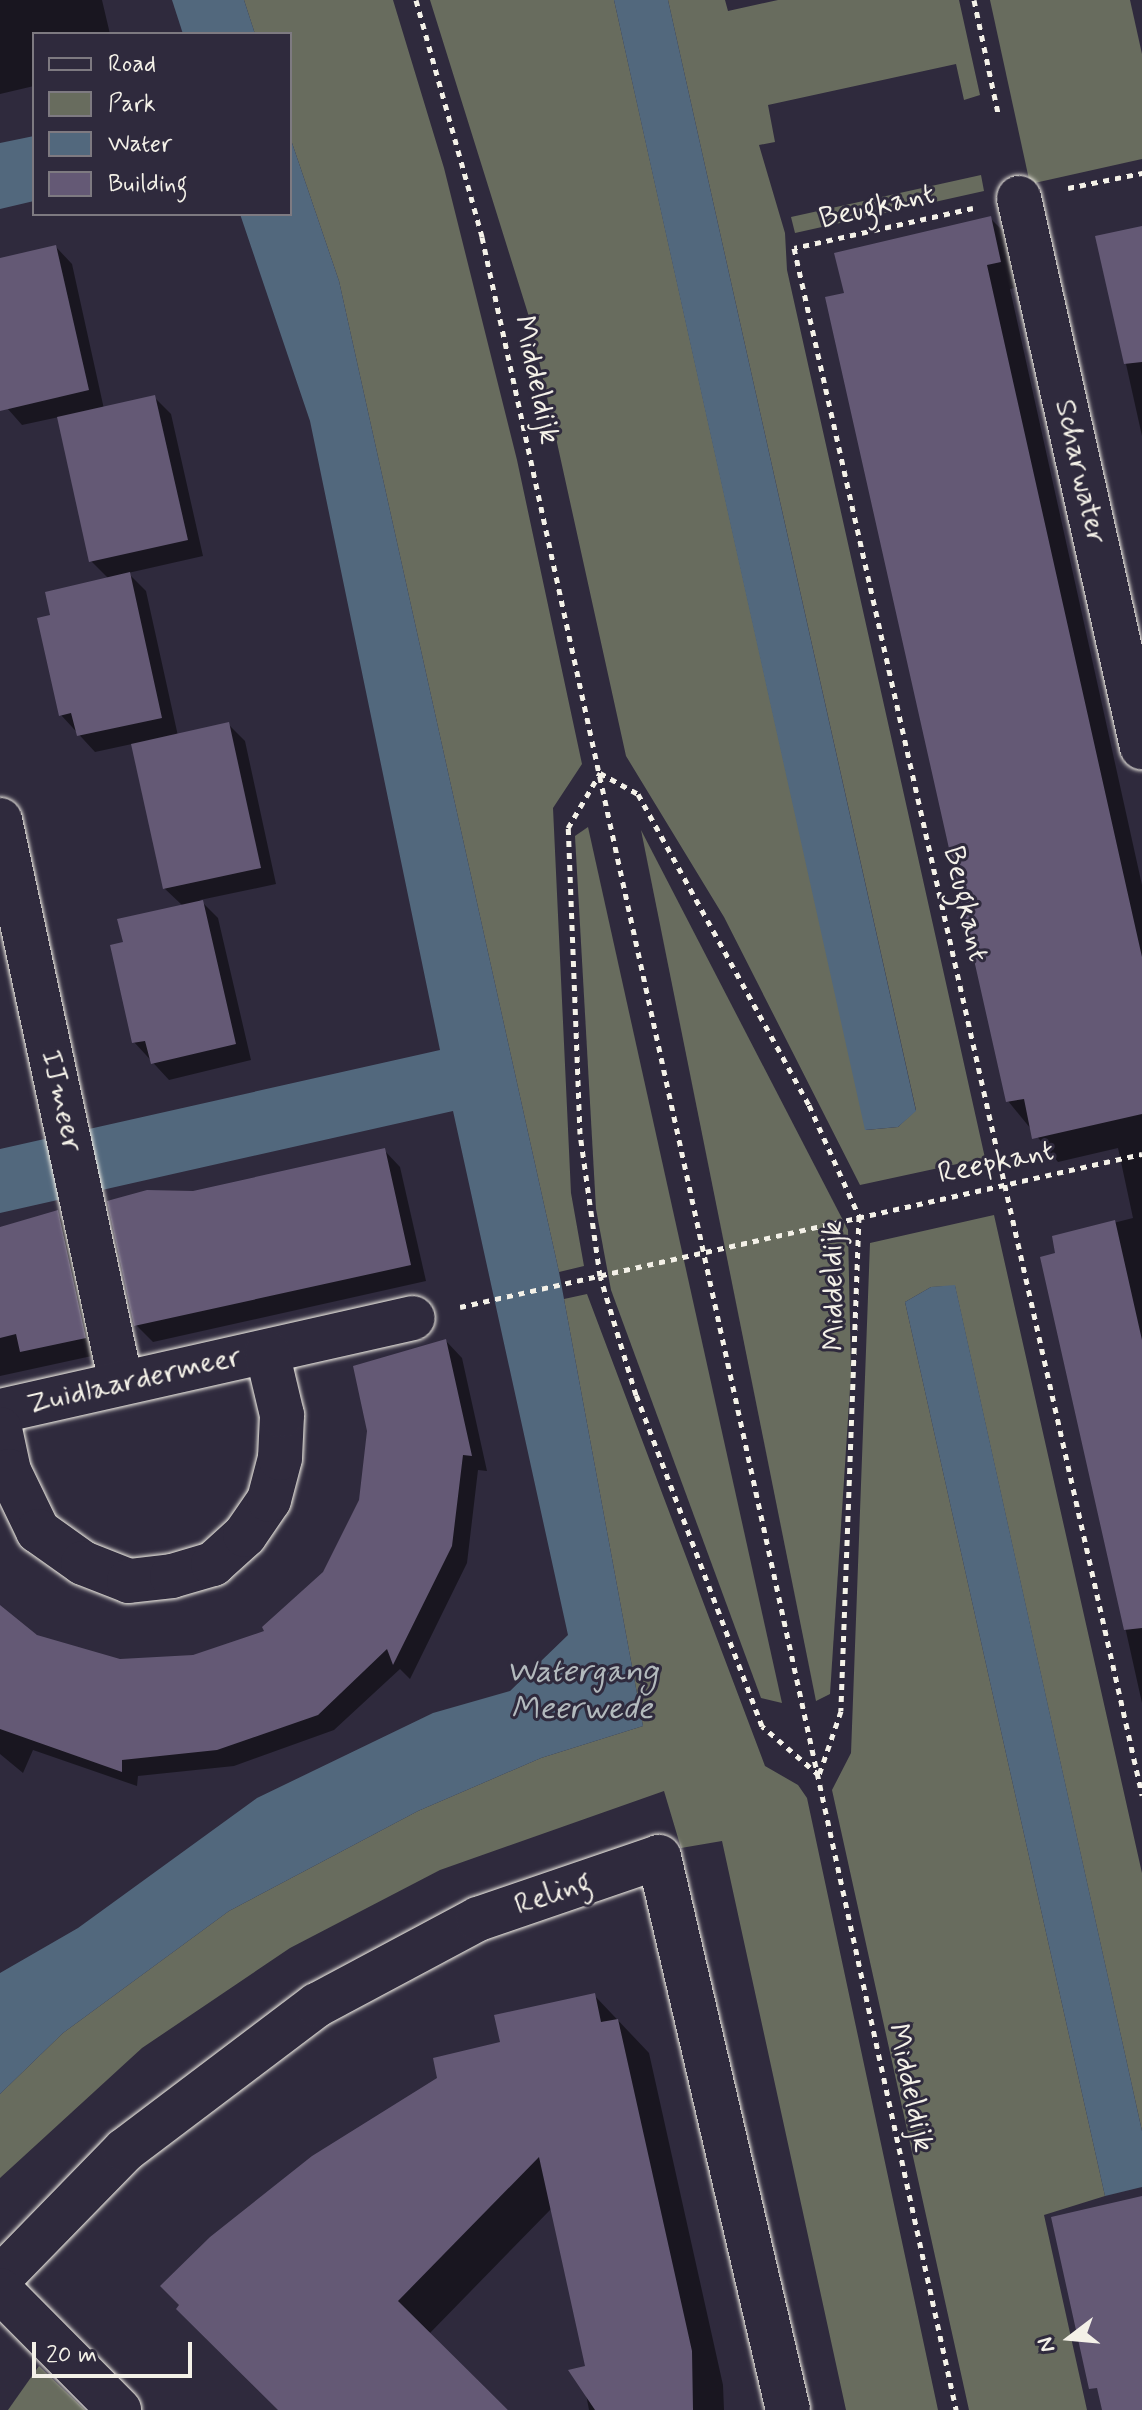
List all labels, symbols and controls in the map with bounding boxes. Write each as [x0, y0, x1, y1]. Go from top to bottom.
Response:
legend [32, 32, 292, 216]
text: Road [108, 49, 156, 80]
text: Park [108, 89, 156, 120]
text: Water [108, 129, 172, 160]
text: Building [108, 169, 188, 200]
street label: Beugkant [816, 176, 938, 238]
street label: Middeldijk [505, 313, 567, 447]
street label: Scharwater [1046, 396, 1114, 548]
street label: Beugkant [934, 843, 996, 965]
street label: IJmeer [32, 1047, 90, 1155]
street label: Reepkant [935, 1133, 1057, 1193]
street label: Middeldijk [815, 1221, 853, 1351]
street label: Zuidlaardermeer [24, 1339, 244, 1423]
water label: Watergang Meerwede [506, 1654, 658, 1729]
street label: Reling [510, 1864, 596, 1924]
street label: Middeldijk [879, 2021, 941, 2155]
north arrow [1030, 2298, 1110, 2378]
scale bar [36, 2326, 196, 2376]
text: N [1031, 2334, 1062, 2356]
text: 20 m [46, 2340, 97, 2371]

